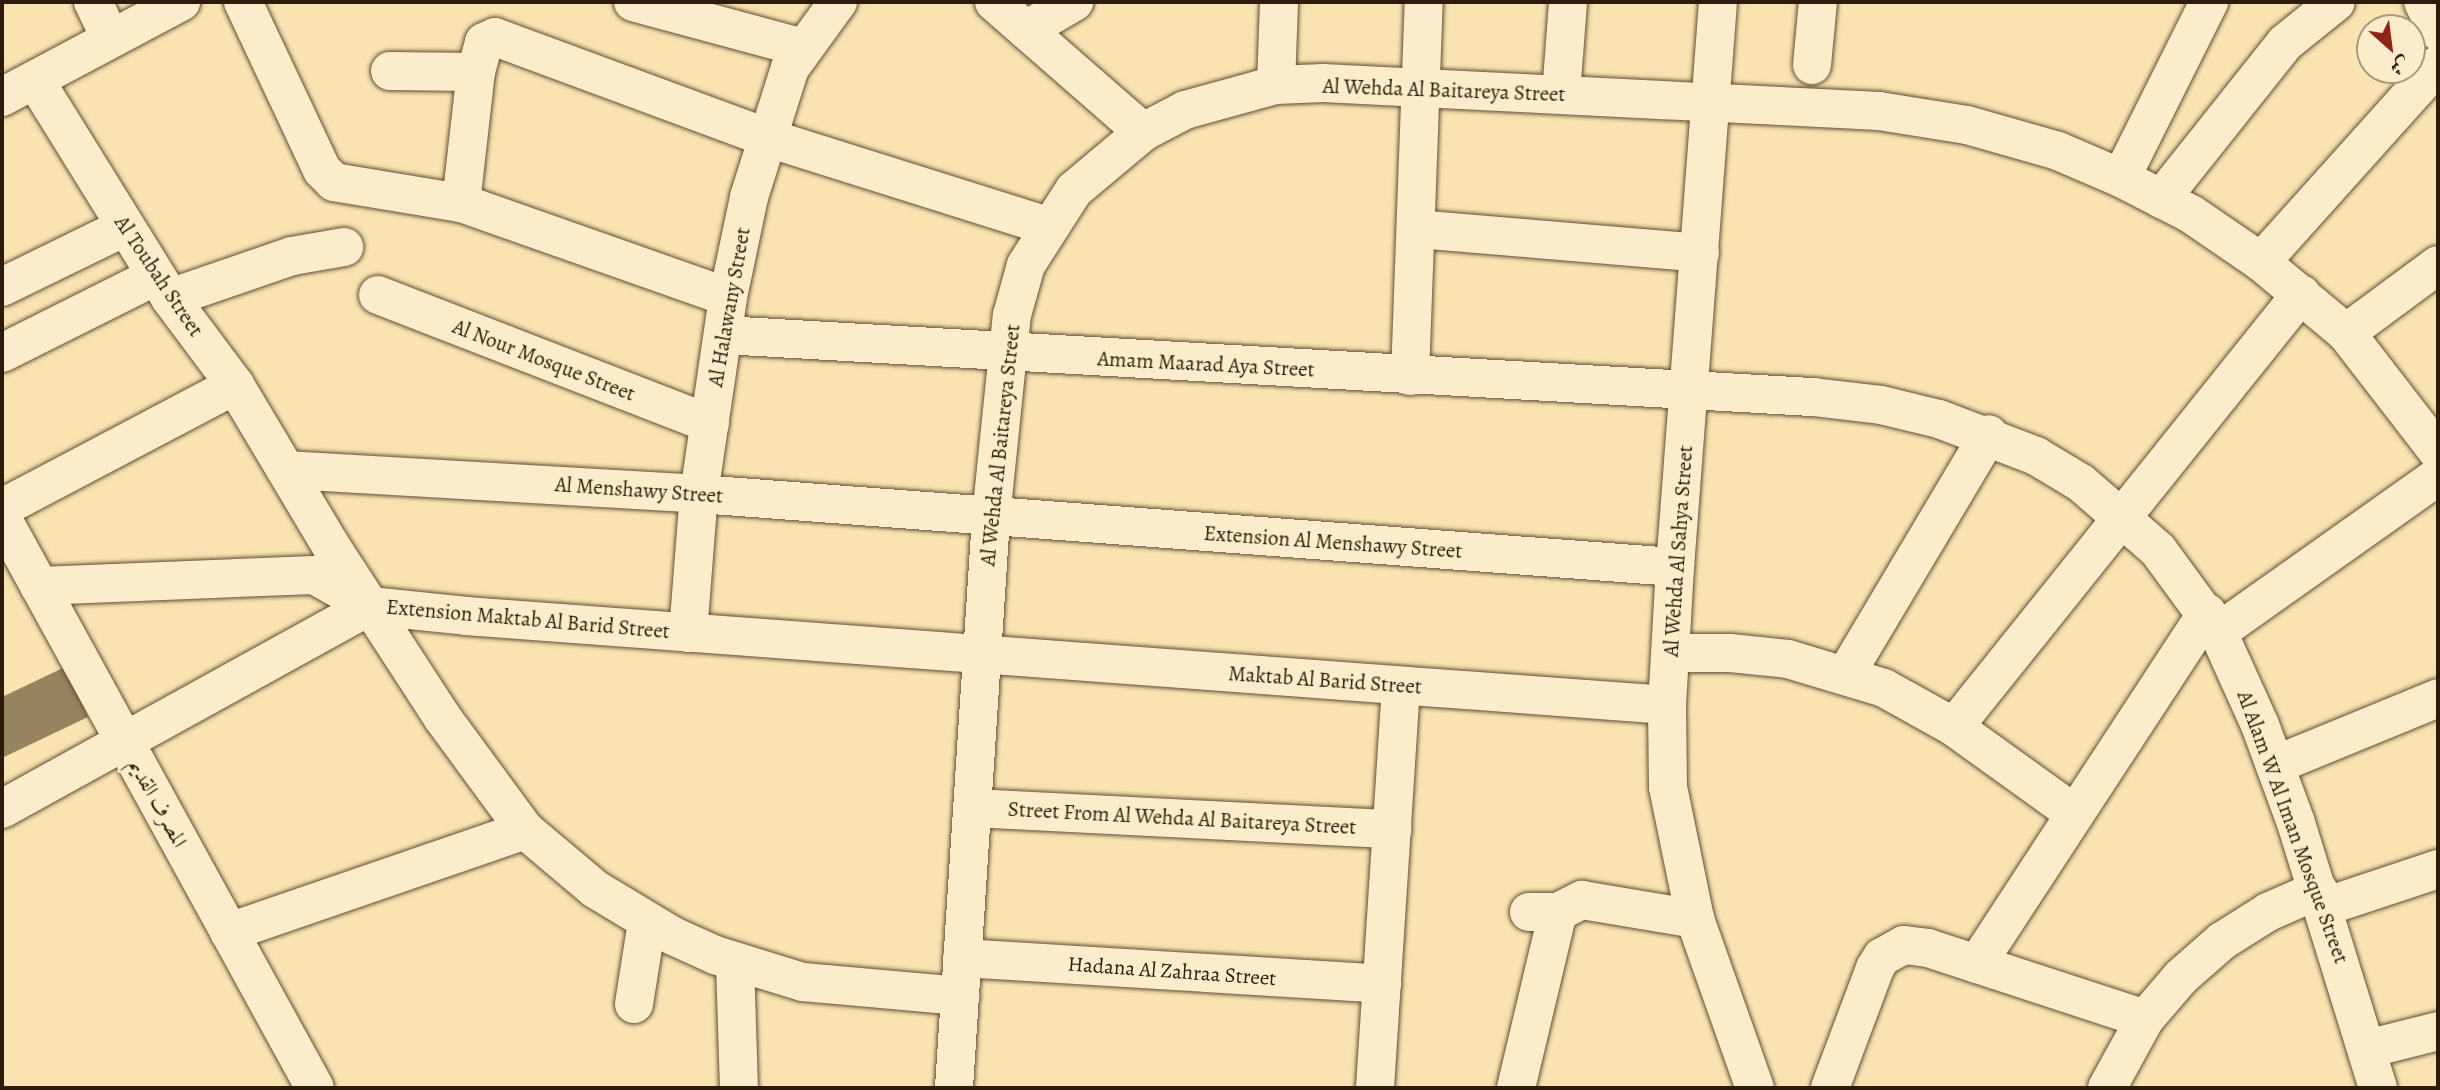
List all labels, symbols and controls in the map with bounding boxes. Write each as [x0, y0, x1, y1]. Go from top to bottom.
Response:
north arrow [2356, 14, 2426, 84]
text: ش [2385, 50, 2414, 82]
street label: Al Wehda Al Baitareya Street [1322, 73, 1566, 107]
street label: Al Toubah Street [109, 211, 209, 341]
street label: Al Halawany Street [703, 225, 755, 389]
street label: Al Nour Mosque Street [449, 314, 639, 406]
street label: Al Wehda Al Baitareya Street [975, 323, 1025, 567]
street label: Amam Maarad Aya Street [1097, 346, 1315, 382]
street label: Al Wehda Al Sahya Street [1658, 444, 1698, 658]
street label: Al Menshawy Street [554, 472, 724, 508]
street label: Extension Al Menshawy Street [1203, 520, 1463, 564]
street label: Extension Maktab Al Barid Street [385, 594, 671, 644]
street label: Maktab Al Barid Street [1227, 661, 1423, 699]
street label: Al Alam W Al Iman Mosque Street [2232, 687, 2354, 967]
street label: المصرف القديم [123, 754, 193, 852]
street label: Street From Al Wehda Al Baitareya Street [1007, 796, 1357, 840]
street label: Hadana Al Zahraa Street [1067, 951, 1277, 991]

